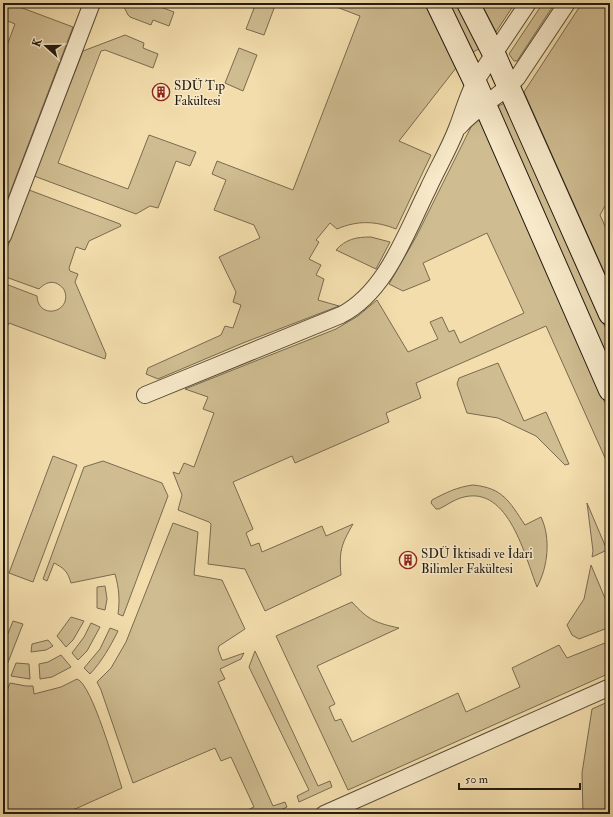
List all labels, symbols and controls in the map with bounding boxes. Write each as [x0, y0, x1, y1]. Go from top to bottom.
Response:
north arrow [26, 26, 66, 66]
text: K [30, 35, 45, 49]
place label: SDÜ Tıp Fakültesi [174, 78, 225, 109]
building icon: SDÜ Tıp Fakültesi [151, 82, 171, 102]
place label: SDÜ İktisadi ve İdari Bilimler Fakültesi [421, 545, 533, 577]
building icon: SDÜ İktisadi ve İdari Bilimler Fakültesi [398, 550, 418, 570]
scale bar [459, 765, 580, 791]
text: 50 m [465, 772, 489, 787]

